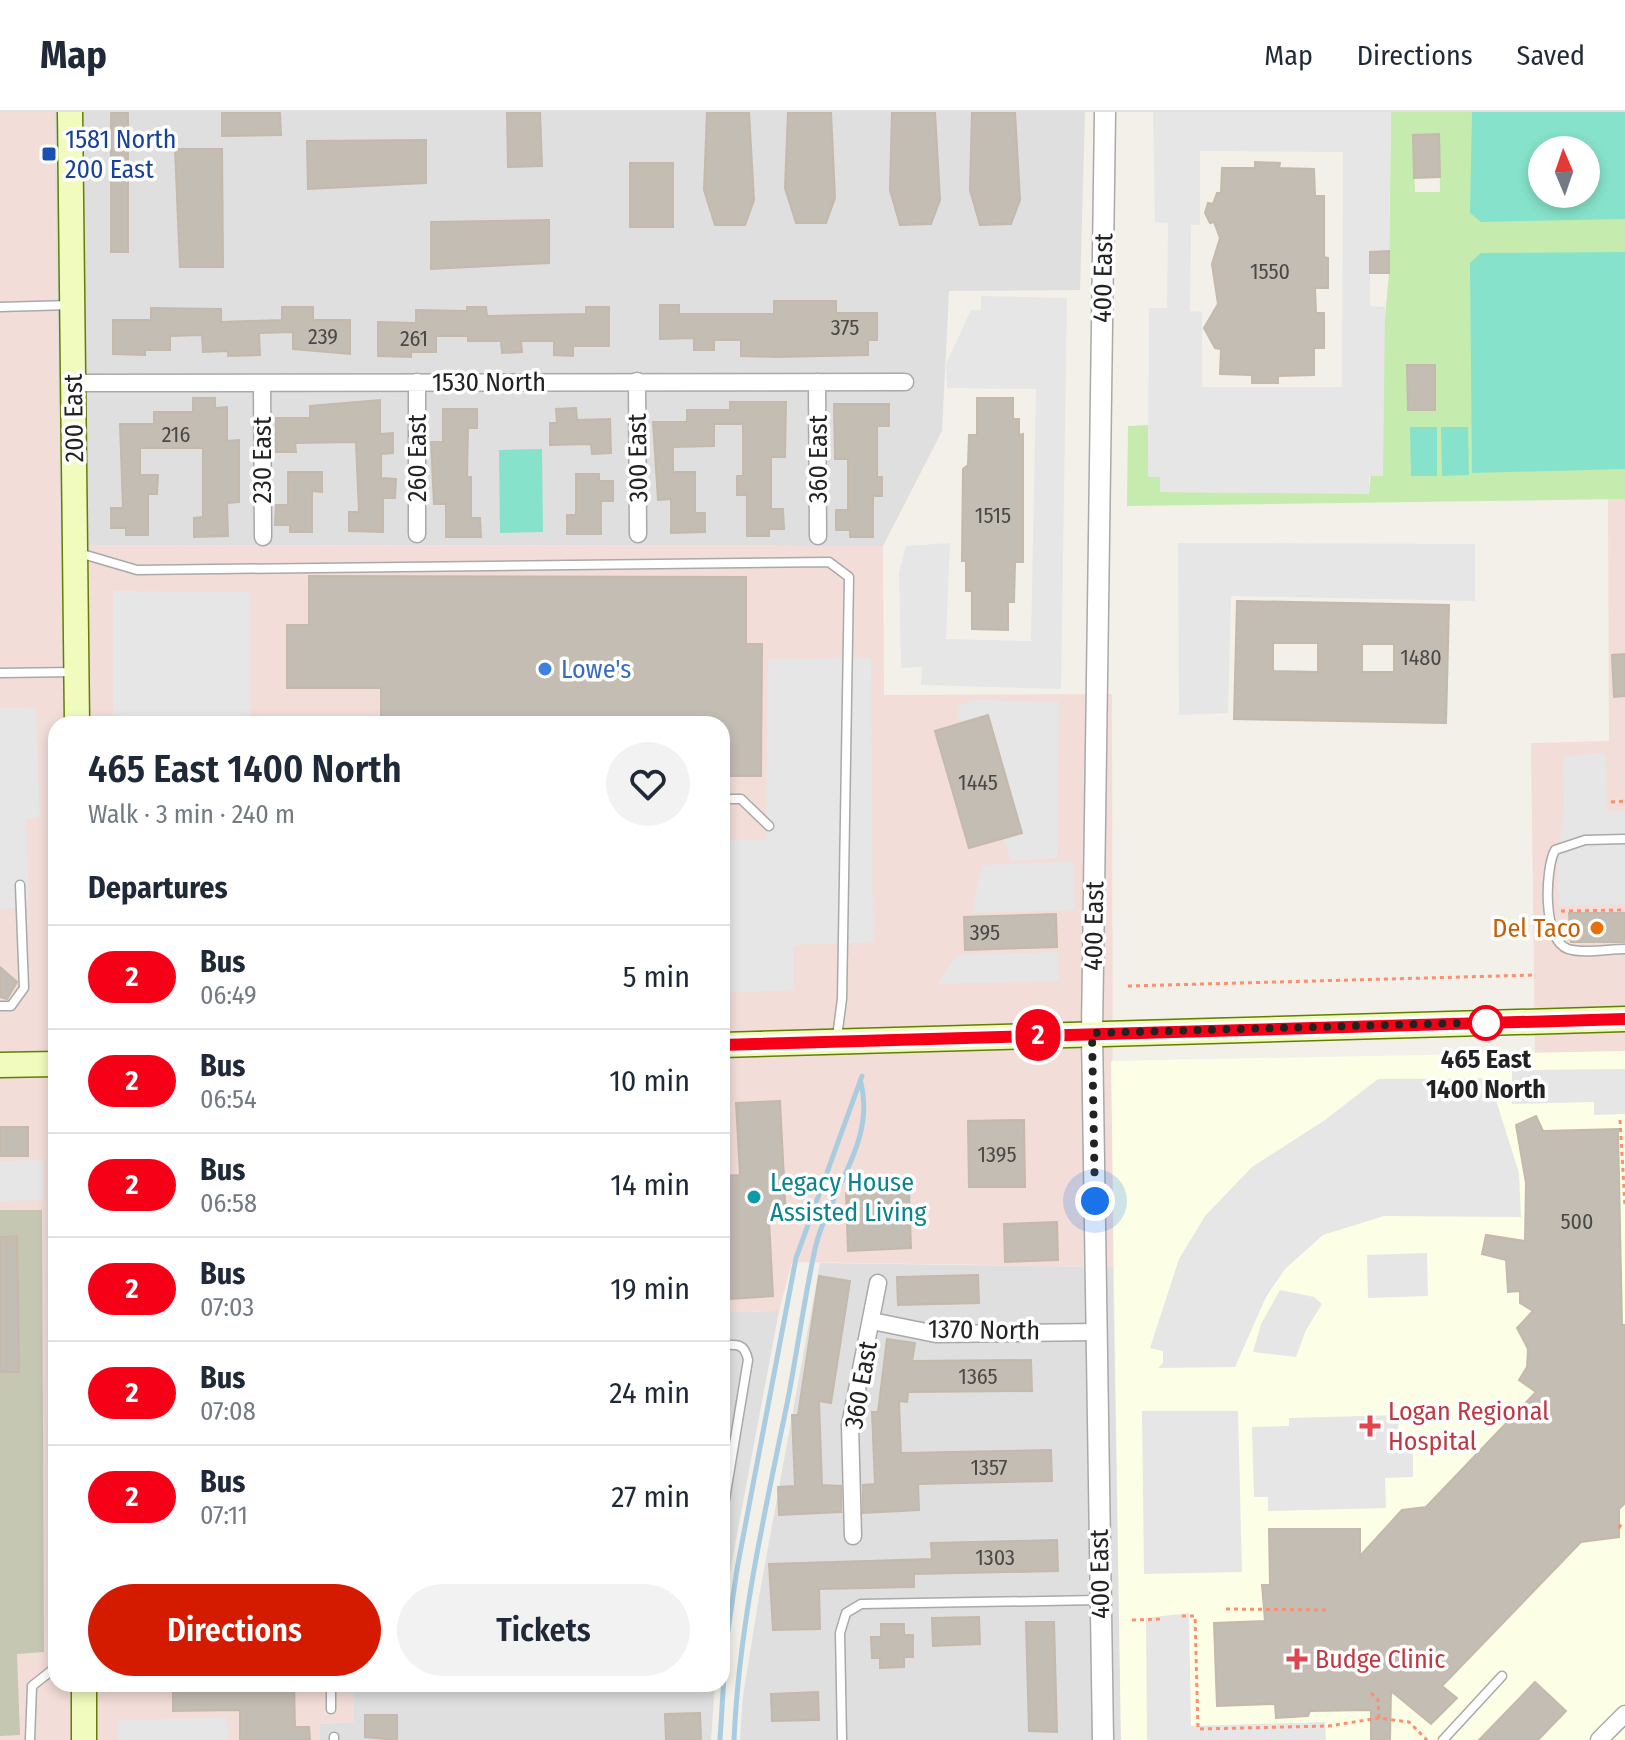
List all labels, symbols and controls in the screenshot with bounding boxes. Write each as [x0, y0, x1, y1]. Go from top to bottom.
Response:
text: Map [40, 32, 107, 78]
text: Map [1264, 39, 1313, 72]
text: Directions [1357, 39, 1473, 72]
text: Saved [1517, 39, 1585, 72]
place label: 1581 North 200 East [65, 124, 176, 185]
north arrow [1528, 136, 1600, 208]
map controls [1528, 136, 1600, 208]
marker: 1581 North 200 East [40, 145, 58, 163]
street label: 400 East [1087, 232, 1119, 323]
house number: 1550 [1250, 258, 1290, 285]
house number: 375 [831, 314, 859, 341]
house number: 239 [308, 323, 338, 350]
house number: 261 [400, 325, 428, 352]
street label: 1530 North [432, 367, 546, 398]
street label: 200 East [58, 373, 90, 463]
street label: 260 East [402, 413, 433, 502]
street label: 300 East [622, 413, 654, 503]
street label: 360 East [803, 414, 834, 503]
street label: 230 East [247, 416, 278, 503]
house number: 216 [162, 421, 190, 448]
house number: 1515 [975, 502, 1011, 529]
house number: 1480 [1400, 644, 1442, 671]
place label: Lowe's [561, 654, 631, 685]
marker: Lowe's [536, 660, 554, 678]
button: heart [606, 742, 690, 826]
text: 465 East 1400 North [88, 746, 402, 792]
house number: 1445 [958, 769, 998, 796]
text: Walk · 3 min · 240 m [88, 799, 295, 830]
text: Departures [88, 870, 228, 906]
street label: 400 East [1078, 880, 1110, 971]
place label: Del Taco [1492, 913, 1581, 944]
house number: 395 [970, 919, 1000, 946]
marker: Del Taco [1588, 919, 1606, 937]
text: Bus [200, 944, 245, 980]
text: 5 min [623, 959, 690, 995]
text: 2 [126, 960, 138, 993]
text: 06:49 [200, 980, 257, 1011]
marker: 465 East 1400 North [1469, 1006, 1503, 1040]
line badge: 2 [1012, 1009, 1064, 1061]
text: 2 [1032, 1018, 1044, 1051]
place label: 465 East 1400 North [1426, 1044, 1546, 1105]
text: Bus [200, 1048, 245, 1084]
text: 10 min [609, 1063, 690, 1099]
text: 2 [126, 1064, 138, 1097]
text: 06:54 [200, 1084, 257, 1115]
house number: 1395 [977, 1141, 1017, 1168]
text: Bus [200, 1152, 245, 1188]
text: 14 min [610, 1167, 690, 1203]
place label: Legacy House Assisted Living [770, 1167, 927, 1228]
text: 2 [126, 1168, 138, 1201]
your location [1075, 1181, 1115, 1221]
text: 06:58 [200, 1188, 257, 1219]
marker: Legacy House Assisted Living [745, 1188, 763, 1206]
house number: 500 [1560, 1208, 1594, 1235]
text: Bus [200, 1256, 245, 1292]
text: 19 min [610, 1271, 690, 1307]
text: 2 [126, 1272, 138, 1305]
text: 07:03 [200, 1292, 254, 1323]
street label: 1370 North [928, 1314, 1040, 1346]
street label: 360 East [838, 1338, 884, 1431]
text: Bus [200, 1360, 245, 1396]
house number: 1365 [958, 1363, 998, 1390]
text: 24 min [609, 1375, 690, 1411]
text: 2 [126, 1376, 138, 1409]
text: 07:08 [200, 1396, 256, 1427]
place label: Logan Regional Hospital [1388, 1396, 1549, 1457]
marker: Logan Regional Hospital [1359, 1415, 1381, 1437]
house number: 1357 [970, 1454, 1008, 1481]
text: Bus [200, 1464, 245, 1500]
text: 27 min [611, 1479, 690, 1515]
text: 2 [126, 1480, 138, 1513]
text: 07:11 [200, 1500, 248, 1531]
street label: 400 East [1084, 1528, 1116, 1619]
house number: 1303 [975, 1544, 1015, 1571]
button: Directions [88, 1584, 381, 1676]
button: Tickets [397, 1584, 690, 1676]
place label: Budge Clinic [1315, 1644, 1445, 1675]
marker: Budge Clinic [1286, 1648, 1308, 1670]

